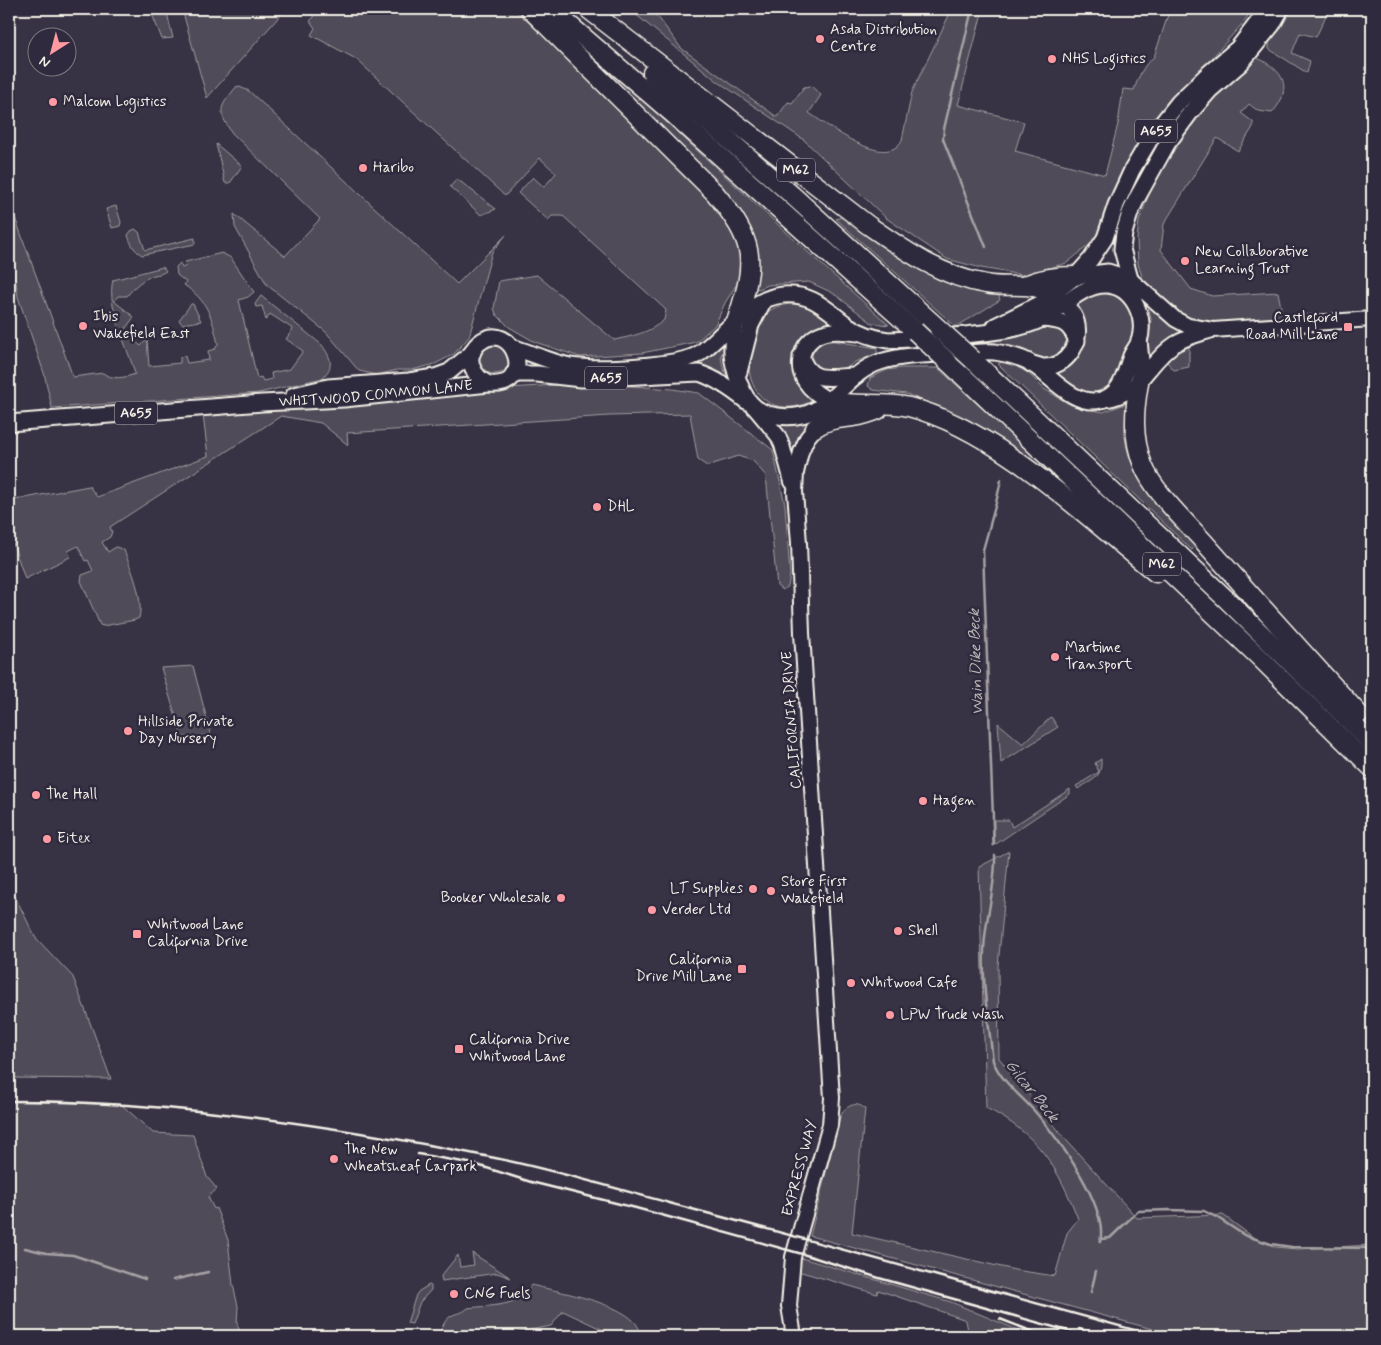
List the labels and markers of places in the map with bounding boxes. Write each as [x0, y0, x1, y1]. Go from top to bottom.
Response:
place label: Asda Distribution Centre [830, 20, 937, 57]
marker: Asda Distribution Centre [814, 33, 826, 45]
place label: NHS Logistics [1062, 49, 1146, 70]
marker: NHS Logistics [1046, 53, 1058, 65]
place label: Malcom Logistics [63, 92, 167, 113]
marker: Malcom Logistics [47, 96, 59, 108]
place label: Haribo [373, 158, 414, 178]
marker: Haribo [357, 162, 369, 174]
place label: New Collaborative Learning Trust [1195, 242, 1309, 280]
marker: New Collaborative Learning Trust [1179, 255, 1191, 267]
place label: Ibis Wakefield East [93, 307, 190, 344]
place label: Castleford Road Mill Lane [1246, 308, 1338, 345]
marker: Ibis Wakefield East [77, 320, 89, 332]
marker: Castleford Road Mill Lane [1342, 321, 1354, 333]
place label: DHL [607, 497, 635, 517]
marker: DHL [591, 501, 603, 513]
place label: Martime Transport [1065, 638, 1133, 675]
marker: Martime Transport [1049, 651, 1061, 663]
place label: Hillside Private Day Nursery [138, 712, 234, 749]
marker: Hillside Private Day Nursery [122, 725, 134, 737]
place label: The Hall [46, 785, 97, 805]
marker: The Hall [30, 789, 42, 801]
place label: Hagen [933, 791, 976, 812]
marker: Hagen [917, 795, 929, 807]
place label: Eitex [57, 829, 90, 849]
marker: Eitex [41, 833, 53, 845]
place label: Store First Wakefield [781, 872, 848, 909]
place label: LT Supplies [670, 879, 743, 899]
marker: LT Supplies [747, 883, 759, 895]
marker: Store First Wakefield [765, 885, 777, 897]
place label: Booker Wholesale [441, 888, 551, 908]
marker: Booker Wholesale [555, 892, 567, 904]
place label: Verder Ltd [662, 900, 731, 920]
marker: Verder Ltd [646, 904, 658, 916]
place label: Whitwood Lane California Drive [147, 915, 248, 954]
place label: Shell [908, 921, 938, 941]
marker: Shell [892, 925, 904, 937]
marker: Whitwood Lane California Drive [131, 928, 143, 940]
place label: California Drive Mill Lane [635, 950, 732, 987]
marker: California Drive Mill Lane [736, 963, 748, 975]
place label: Whitwood Cafe [861, 973, 958, 993]
marker: Whitwood Cafe [845, 977, 857, 989]
place label: LPW Truck Wash [900, 1005, 1004, 1025]
marker: LPW Truck Wash [884, 1009, 896, 1021]
place label: California Drive Whitwood Lane [469, 1030, 570, 1067]
marker: California Drive Whitwood Lane [453, 1043, 465, 1055]
place label: The New Wheatsheaf Carpark [344, 1140, 477, 1177]
marker: The New Wheatsheaf Carpark [328, 1153, 340, 1165]
place label: CNG Fuels [464, 1284, 531, 1304]
marker: CNG Fuels [448, 1288, 460, 1300]

